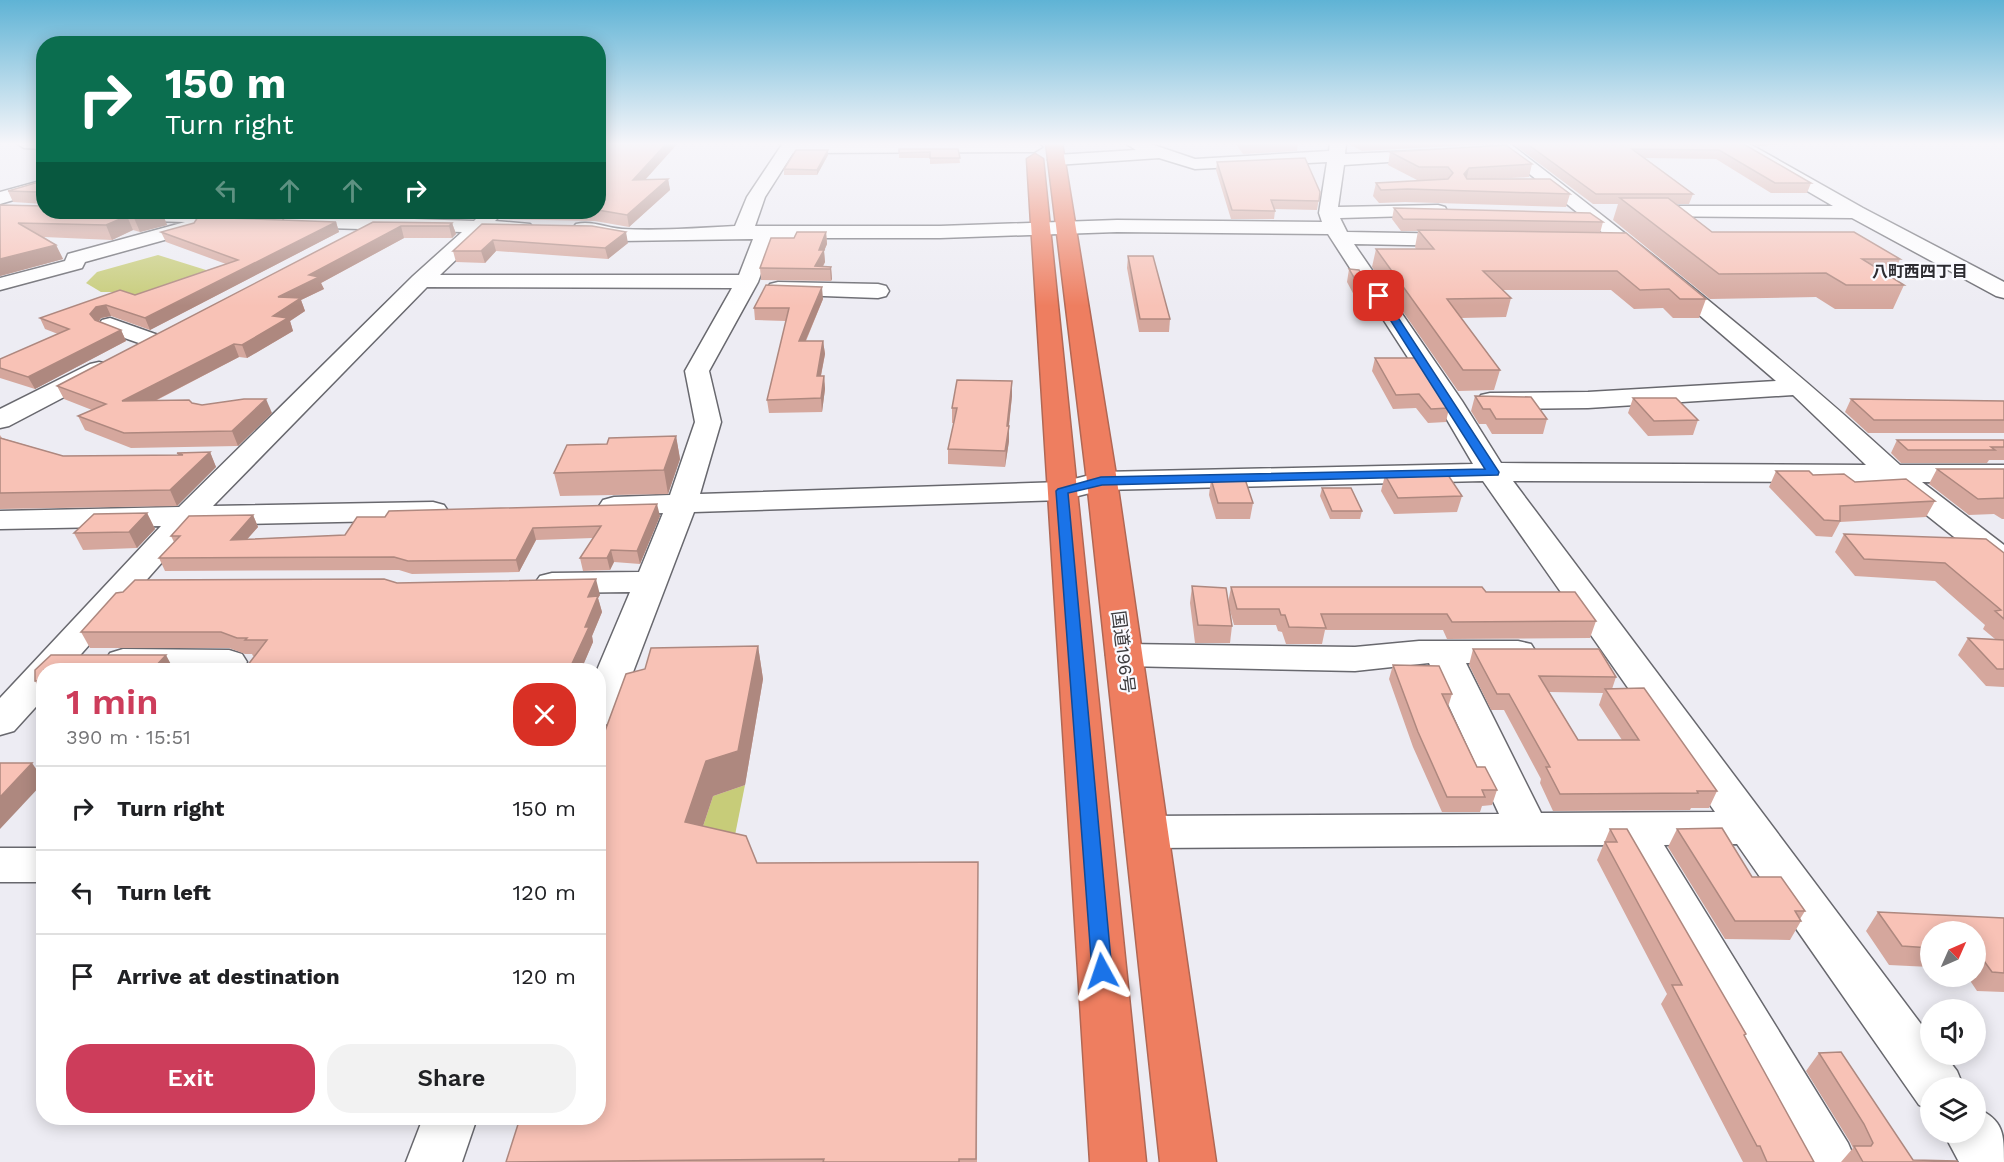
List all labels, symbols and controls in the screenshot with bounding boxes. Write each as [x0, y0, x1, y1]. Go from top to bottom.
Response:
text: 150 m [165, 59, 286, 108]
icon: right [66, 60, 144, 138]
text: Turn right [165, 109, 294, 141]
icon: left [210, 174, 243, 207]
icon: ahead [273, 174, 306, 207]
icon: ahead [336, 174, 369, 207]
icon: right [399, 174, 432, 207]
district label: 八町西四丁目 [1872, 262, 1968, 281]
pin [1353, 270, 1404, 321]
icon: arrive [1362, 279, 1395, 312]
street label: 国道196号 [1108, 609, 1139, 694]
text: 1 min [66, 681, 158, 723]
button: close [513, 683, 576, 746]
text: 390 m · 15:51 [66, 725, 191, 749]
icon: right [66, 792, 99, 825]
text: Turn right [117, 796, 224, 821]
text: 150 m [512, 796, 576, 821]
icon: left [66, 876, 99, 909]
text: Turn left [117, 880, 211, 905]
text: 120 m [512, 880, 576, 905]
north arrow [1920, 921, 1986, 987]
map controls [1920, 921, 1986, 1143]
position arrow [1070, 939, 1134, 1003]
icon: arrive [66, 960, 99, 993]
text: Arrive at destination [117, 964, 340, 989]
text: 120 m [512, 964, 576, 989]
button: sound [1920, 999, 1986, 1065]
button: Exit [66, 1044, 315, 1113]
button: Share [327, 1044, 576, 1113]
button: layers [1920, 1077, 1986, 1143]

